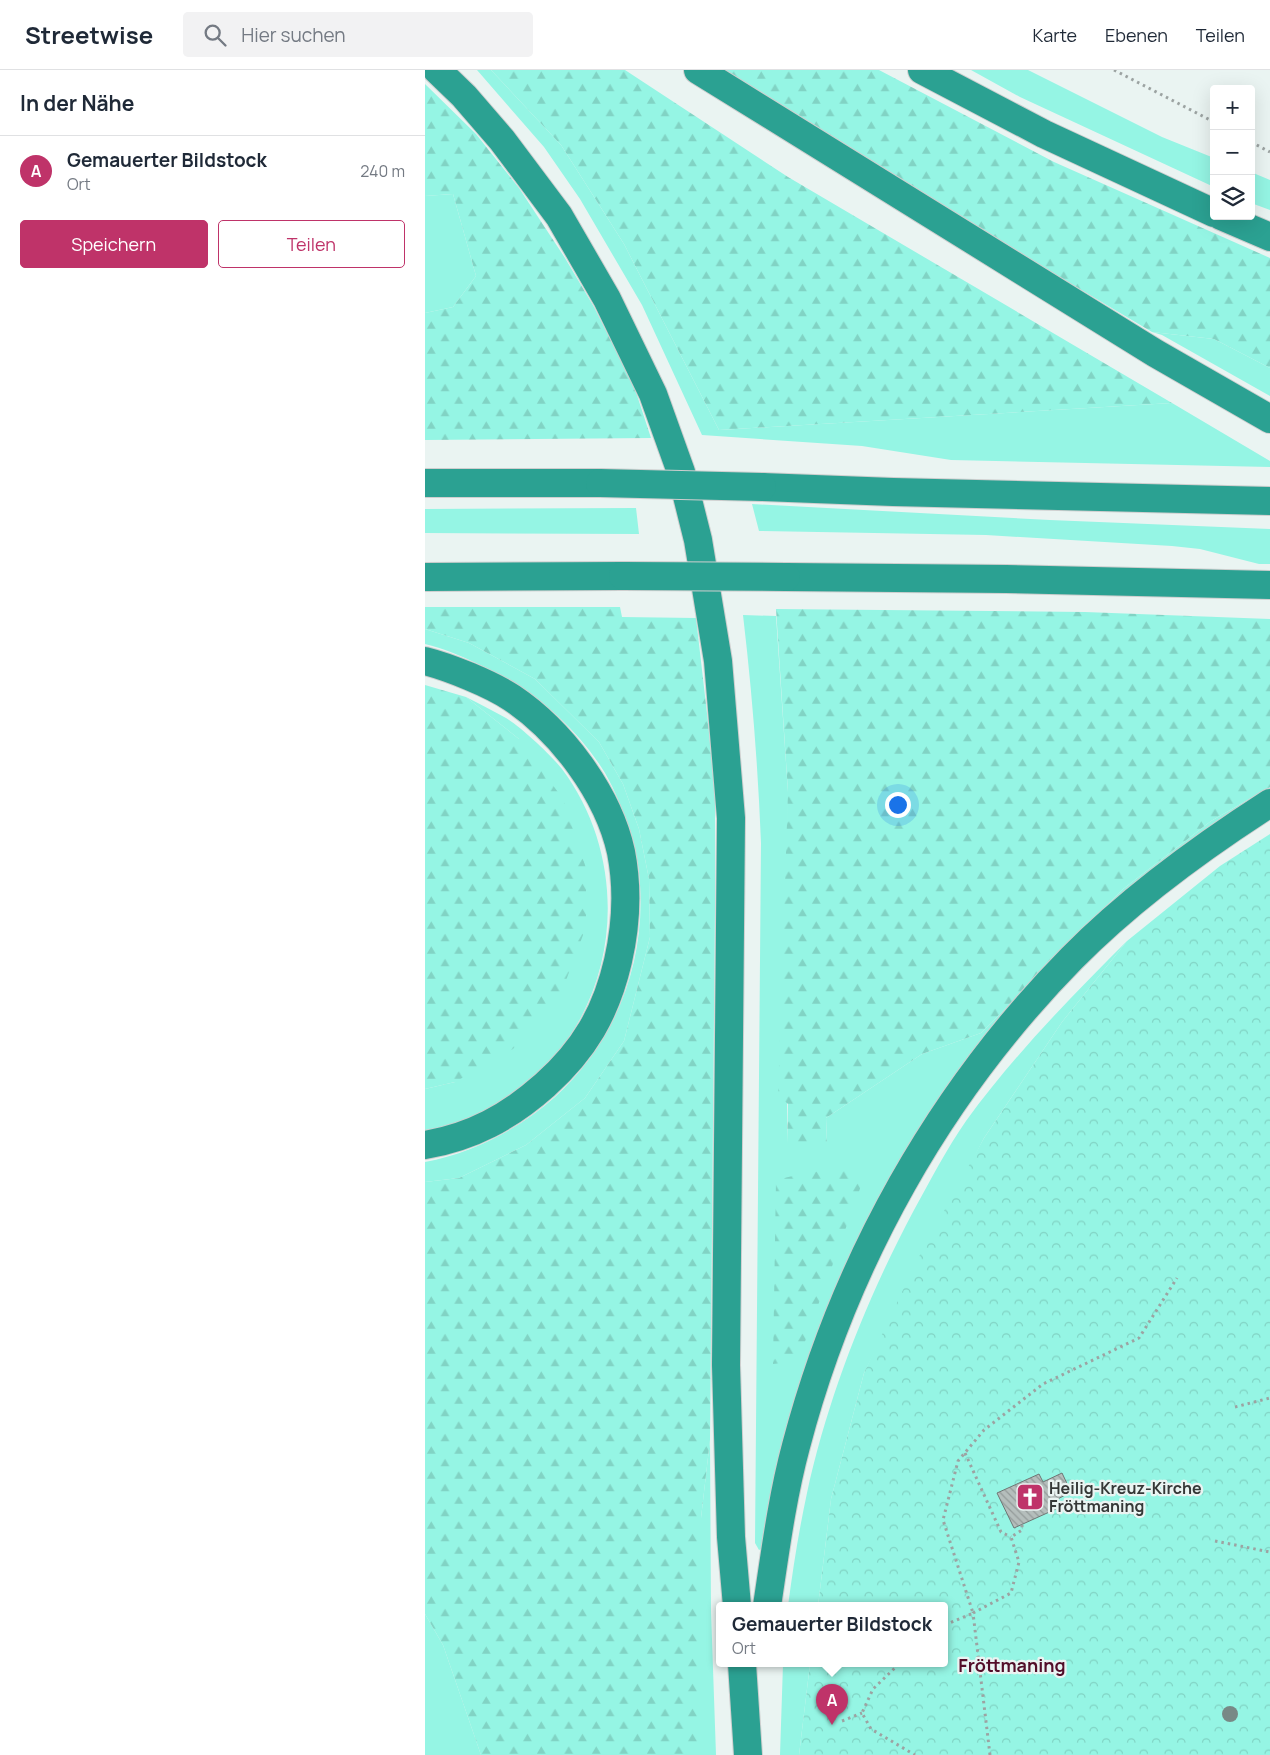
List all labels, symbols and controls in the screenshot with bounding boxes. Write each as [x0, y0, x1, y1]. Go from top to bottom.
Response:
search box [183, 12, 533, 57]
text: Streetwise [25, 18, 153, 51]
icon: search [201, 21, 229, 49]
text: Hier suchen [241, 22, 346, 48]
text: Karte [1033, 23, 1077, 47]
text: Ebenen [1105, 23, 1168, 47]
text: Teilen [1196, 23, 1245, 47]
map controls [1210, 85, 1255, 220]
button: + [1210, 85, 1255, 130]
text: In der Nähe [20, 89, 134, 117]
button: − [1210, 130, 1255, 175]
text: Gemauerter Bildstock [67, 147, 267, 173]
text: A [31, 160, 41, 182]
text: 240 m [360, 160, 405, 182]
text: Ort [67, 173, 91, 195]
button: layers [1210, 175, 1255, 220]
button: Speichern [20, 220, 208, 268]
button: Teilen [218, 220, 405, 268]
your location [885, 792, 911, 818]
place label: Heilig-Kreuz-Kirche Fröttmaning [1049, 1477, 1202, 1517]
church icon: Heilig-Kreuz-Kirche Fröttmaning [1015, 1482, 1045, 1512]
popup [716, 1602, 948, 1667]
text: Gemauerter Bildstock [732, 1611, 932, 1637]
text: Ort [732, 1637, 756, 1659]
district label: Fröttmaning [958, 1653, 1066, 1677]
pin: A [816, 1684, 848, 1725]

